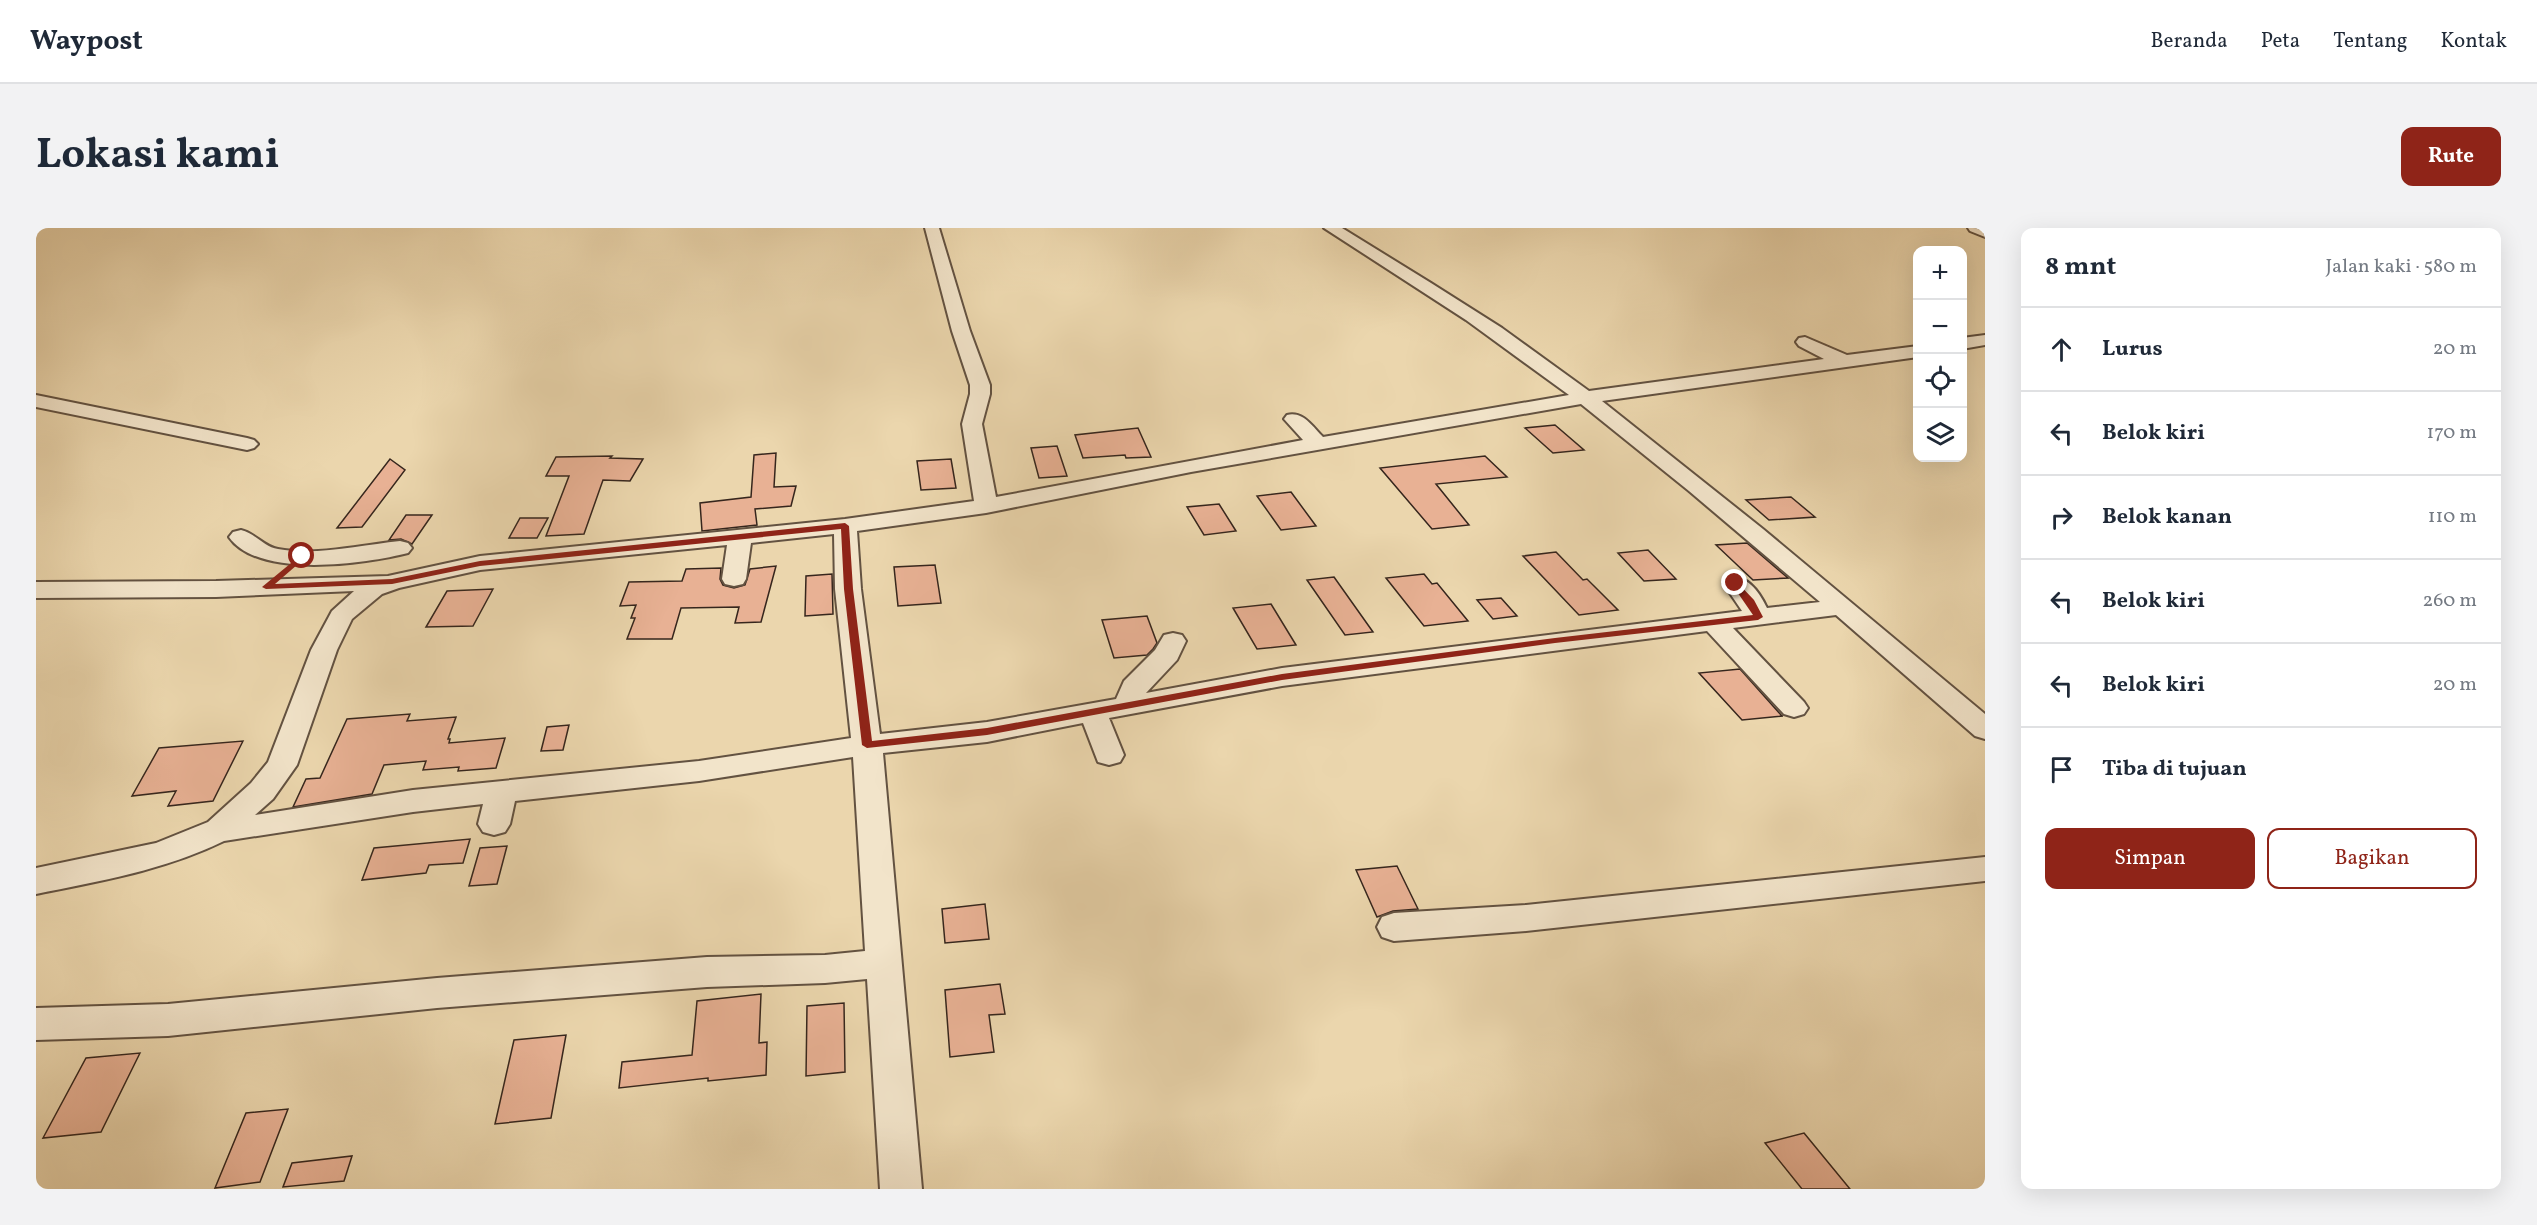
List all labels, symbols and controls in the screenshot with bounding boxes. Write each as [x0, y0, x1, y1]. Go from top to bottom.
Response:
text: Waypost [30, 22, 143, 61]
text: Beranda [2150, 27, 2228, 56]
text: Peta [2261, 27, 2300, 56]
text: Tentang [2333, 27, 2408, 56]
text: Kontak [2441, 27, 2507, 56]
text: Lokasi kami [36, 127, 280, 186]
button: Rute [2401, 127, 2501, 186]
map controls [1913, 246, 1967, 462]
button: + [1913, 246, 1967, 300]
text: 8 mnt [2045, 249, 2116, 285]
text: Jalan kaki · 580 m [2325, 253, 2477, 281]
button: − [1913, 300, 1967, 354]
icon: ahead [2045, 333, 2078, 366]
text: Lurus [2102, 334, 2163, 365]
text: 20 m [2433, 335, 2477, 363]
button: locate [1913, 354, 1967, 408]
button: layers [1913, 408, 1967, 462]
icon: left [2045, 417, 2078, 450]
text: Belok kiri [2102, 418, 2205, 449]
text: 170 m [2427, 419, 2477, 447]
icon: right [2045, 501, 2078, 534]
text: Belok kanan [2102, 502, 2232, 533]
text: 110 m [2428, 503, 2477, 531]
route start [288, 542, 314, 568]
route end [1721, 569, 1747, 595]
icon: left [2045, 585, 2078, 618]
text: Belok kiri [2102, 586, 2205, 617]
text: 260 m [2422, 587, 2477, 615]
icon: left [2045, 669, 2078, 702]
text: Belok kiri [2102, 670, 2205, 701]
text: 20 m [2433, 671, 2477, 699]
icon: arrive [2045, 753, 2078, 786]
text: Tiba di tujuan [2102, 754, 2247, 785]
button: Simpan [2045, 828, 2255, 889]
button: Bagikan [2267, 828, 2477, 889]

